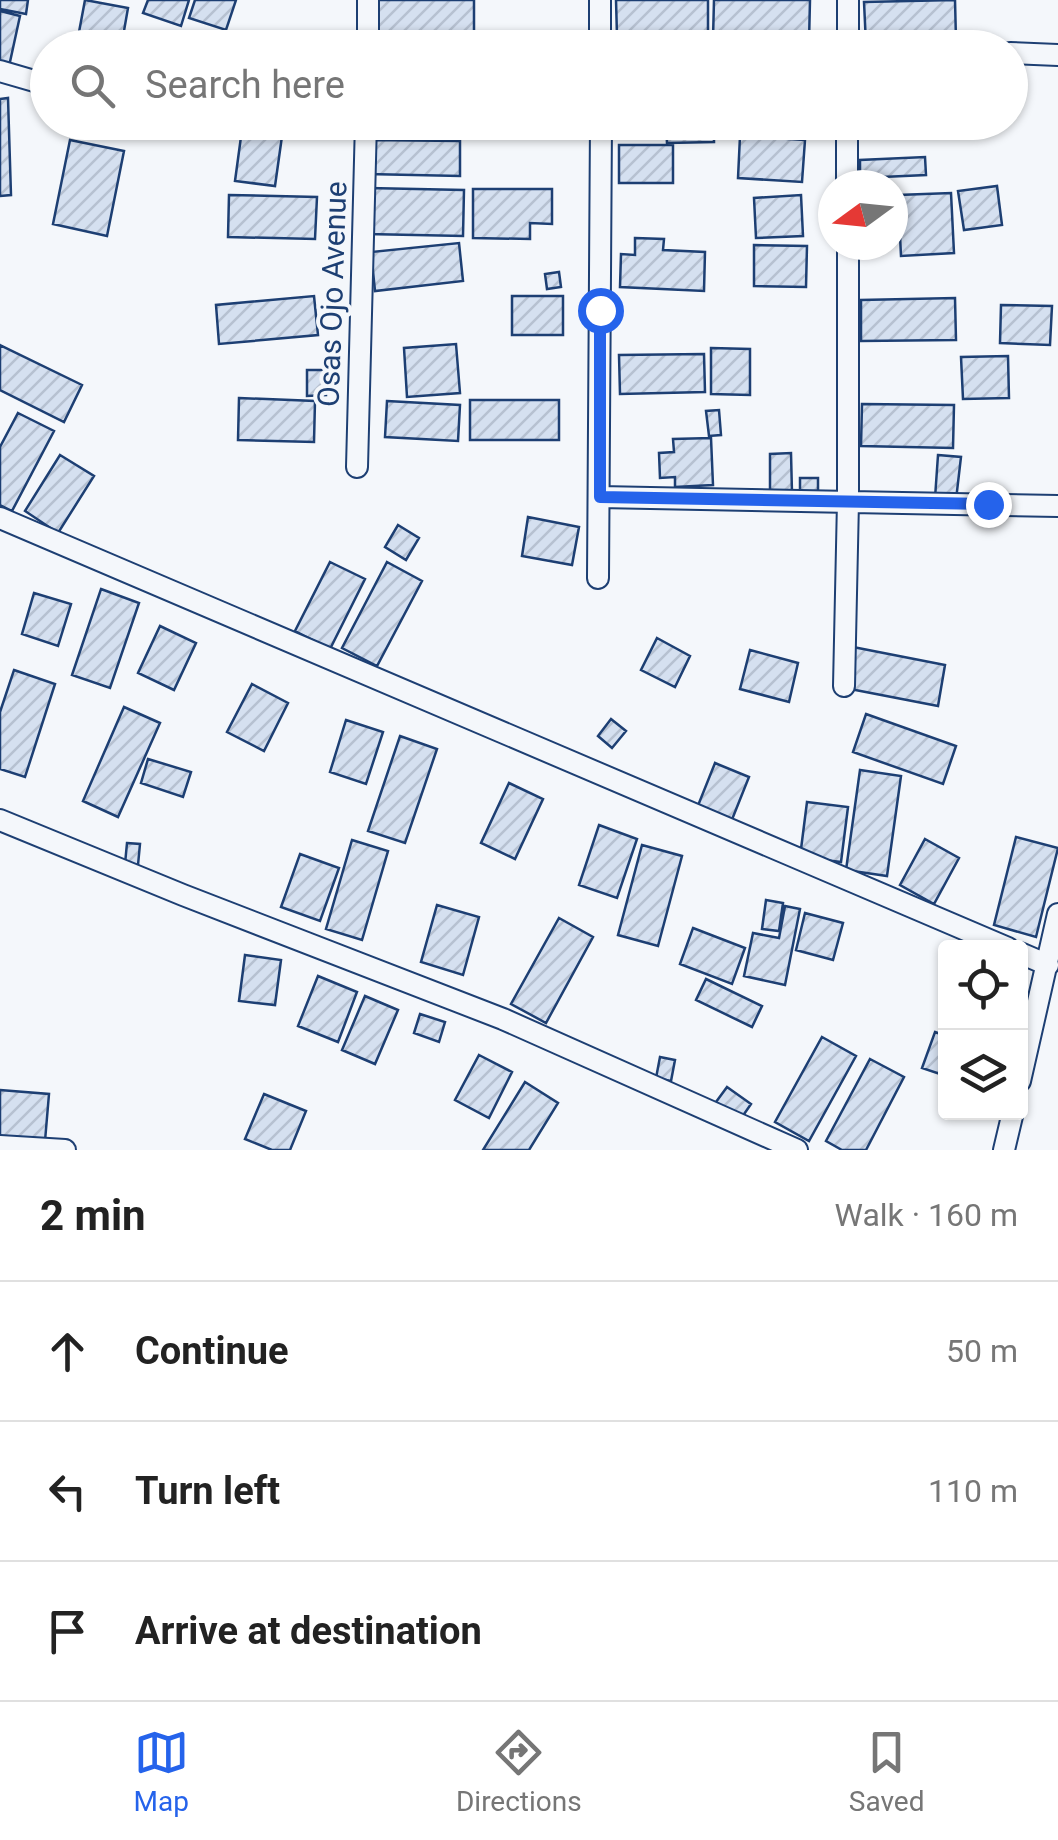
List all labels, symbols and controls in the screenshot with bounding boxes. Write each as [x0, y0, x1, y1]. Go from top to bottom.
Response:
search box [30, 30, 1028, 140]
icon: search [65, 58, 120, 113]
text: Search here [145, 63, 345, 107]
north arrow [818, 170, 908, 260]
street label: Osas Ojo Avenue [311, 181, 353, 407]
route start [578, 288, 624, 334]
route end [966, 482, 1012, 528]
map controls [938, 940, 1028, 1120]
button: locate [938, 940, 1028, 1030]
button: layers [938, 1030, 1028, 1120]
text: 2 min [40, 1191, 146, 1240]
text: Walk · 160 m [835, 1196, 1018, 1234]
icon: ahead [40, 1324, 95, 1379]
text: Continue [135, 1329, 289, 1373]
text: 50 m [946, 1332, 1018, 1370]
icon: left [40, 1464, 95, 1519]
text: Turn left [135, 1469, 280, 1513]
text: 110 m [928, 1472, 1018, 1510]
icon: arrive [40, 1604, 95, 1659]
text: Arrive at destination [135, 1609, 482, 1653]
tab: Map [134, 1725, 189, 1818]
tab: Directions [456, 1725, 582, 1818]
tab: Saved [849, 1725, 924, 1818]

